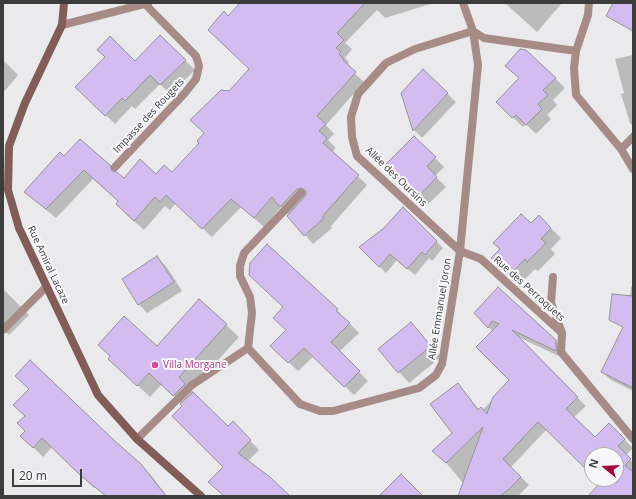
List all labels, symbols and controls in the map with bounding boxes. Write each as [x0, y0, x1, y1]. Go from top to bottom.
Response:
street label: Impasse des Rougets [111, 76, 187, 156]
street label: Allée des Oursins [363, 145, 429, 209]
street label: Rue Amiral Lacaze [25, 224, 71, 306]
street label: Rue des Perroquets [491, 254, 567, 324]
street label: Allée Emmanuel Joron [426, 257, 454, 361]
place label: Villa Morgane [163, 359, 227, 371]
marker: Villa Morgane [150, 360, 160, 370]
north arrow [584, 447, 624, 487]
text: N [585, 457, 602, 470]
scale bar [14, 461, 84, 487]
text: 20 m [19, 467, 47, 484]

